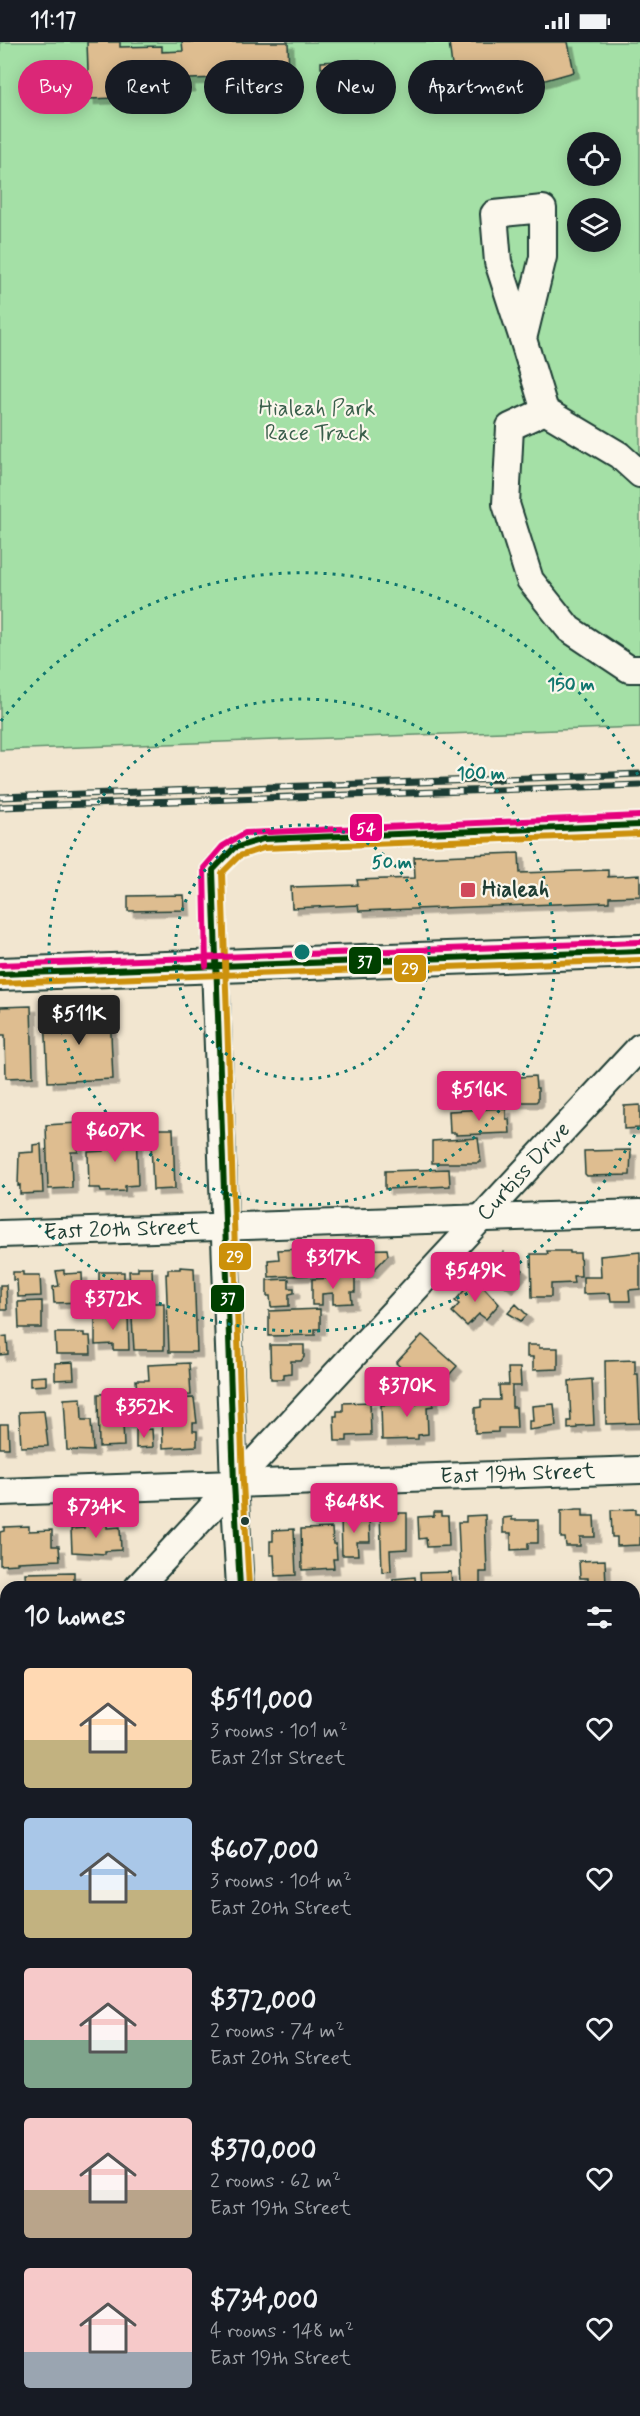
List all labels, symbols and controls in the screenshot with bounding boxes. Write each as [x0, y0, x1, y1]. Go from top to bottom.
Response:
text: 11:17 [30, 7, 76, 35]
chip: Buy [18, 60, 93, 114]
chip: Rent [105, 60, 192, 114]
chip: Filters [204, 60, 304, 114]
chip: New [316, 60, 396, 114]
chip: Apartment [408, 60, 545, 114]
map controls [567, 132, 621, 252]
button: locate [567, 132, 621, 186]
button: layers [567, 198, 621, 252]
park label: Hialeah Park Race Track [259, 395, 376, 448]
text: 150 m [547, 673, 595, 697]
text: 100 m [457, 762, 505, 786]
line badge: 54 [349, 813, 383, 842]
text: 54 [356, 819, 376, 840]
text: 50 m [372, 851, 412, 875]
place label: Hialeah [482, 876, 549, 904]
marker: Hialeah [459, 881, 477, 899]
centre of rings [292, 942, 312, 962]
line badge: 37 [348, 946, 382, 975]
text: 37 [357, 952, 373, 973]
line badge: 29 [393, 954, 427, 983]
text: 29 [401, 959, 419, 980]
pin: $511K [37, 995, 121, 1046]
text: $511K [52, 1001, 106, 1028]
pin: $516K [437, 1071, 521, 1122]
text: $516K [451, 1077, 507, 1104]
pin: $607K [73, 1112, 157, 1163]
street label: Curtiss Drive [471, 1116, 577, 1227]
text: $607K [86, 1118, 144, 1145]
street label: East 20th Street [44, 1213, 200, 1247]
pin: $317K [291, 1239, 375, 1290]
line badge: 29 [218, 1242, 252, 1271]
text: $317K [306, 1245, 360, 1272]
text: 29 [226, 1247, 244, 1268]
pin: $549K [433, 1252, 517, 1303]
text: $549K [445, 1258, 505, 1285]
pin: $372K [71, 1280, 155, 1331]
line badge: 37 [210, 1284, 245, 1313]
text: $372K [85, 1286, 141, 1313]
text: 37 [220, 1289, 236, 1310]
pin: $370K [365, 1367, 449, 1418]
text: $370K [379, 1373, 436, 1400]
pin: $352K [102, 1388, 186, 1439]
text: $352K [115, 1394, 173, 1421]
street label: East 19th Street [440, 1458, 596, 1491]
pin: $648K [312, 1483, 396, 1534]
pin: $734K [54, 1488, 138, 1539]
text: $648K [324, 1489, 384, 1516]
text: $734K [67, 1494, 125, 1521]
unlabelled marker [239, 1515, 251, 1527]
text: 10 homes [24, 1600, 125, 1634]
icon: filters [583, 1601, 616, 1634]
text: $511,000 [210, 1684, 313, 1718]
icon: home [72, 1692, 144, 1764]
icon: heart [583, 1712, 616, 1745]
text: 3 rooms · 101 m² [210, 1718, 348, 1745]
text: East 21st Street [210, 1745, 346, 1772]
text: $607,000 [210, 1834, 319, 1868]
icon: home [72, 1842, 144, 1914]
icon: heart [583, 1862, 616, 1895]
text: 3 rooms · 104 m² [210, 1868, 352, 1895]
text: East 20th Street [210, 1895, 351, 1922]
text: $372,000 [210, 1984, 316, 2018]
icon: home [72, 1992, 144, 2064]
icon: heart [583, 2012, 616, 2045]
text: 2 rooms · 74 m² [210, 2018, 344, 2045]
text: East 20th Street [210, 2045, 351, 2072]
text: $370,000 [210, 2134, 316, 2168]
icon: home [72, 2142, 144, 2214]
icon: heart [583, 2162, 616, 2195]
text: 2 rooms · 62 m² [210, 2168, 341, 2195]
text: East 19th Street [210, 2195, 351, 2222]
text: $734,000 [210, 2284, 318, 2318]
icon: home [72, 2292, 144, 2364]
icon: heart [583, 2312, 616, 2345]
text: 4 rooms · 148 m² [210, 2318, 354, 2345]
text: East 19th Street [210, 2345, 351, 2372]

